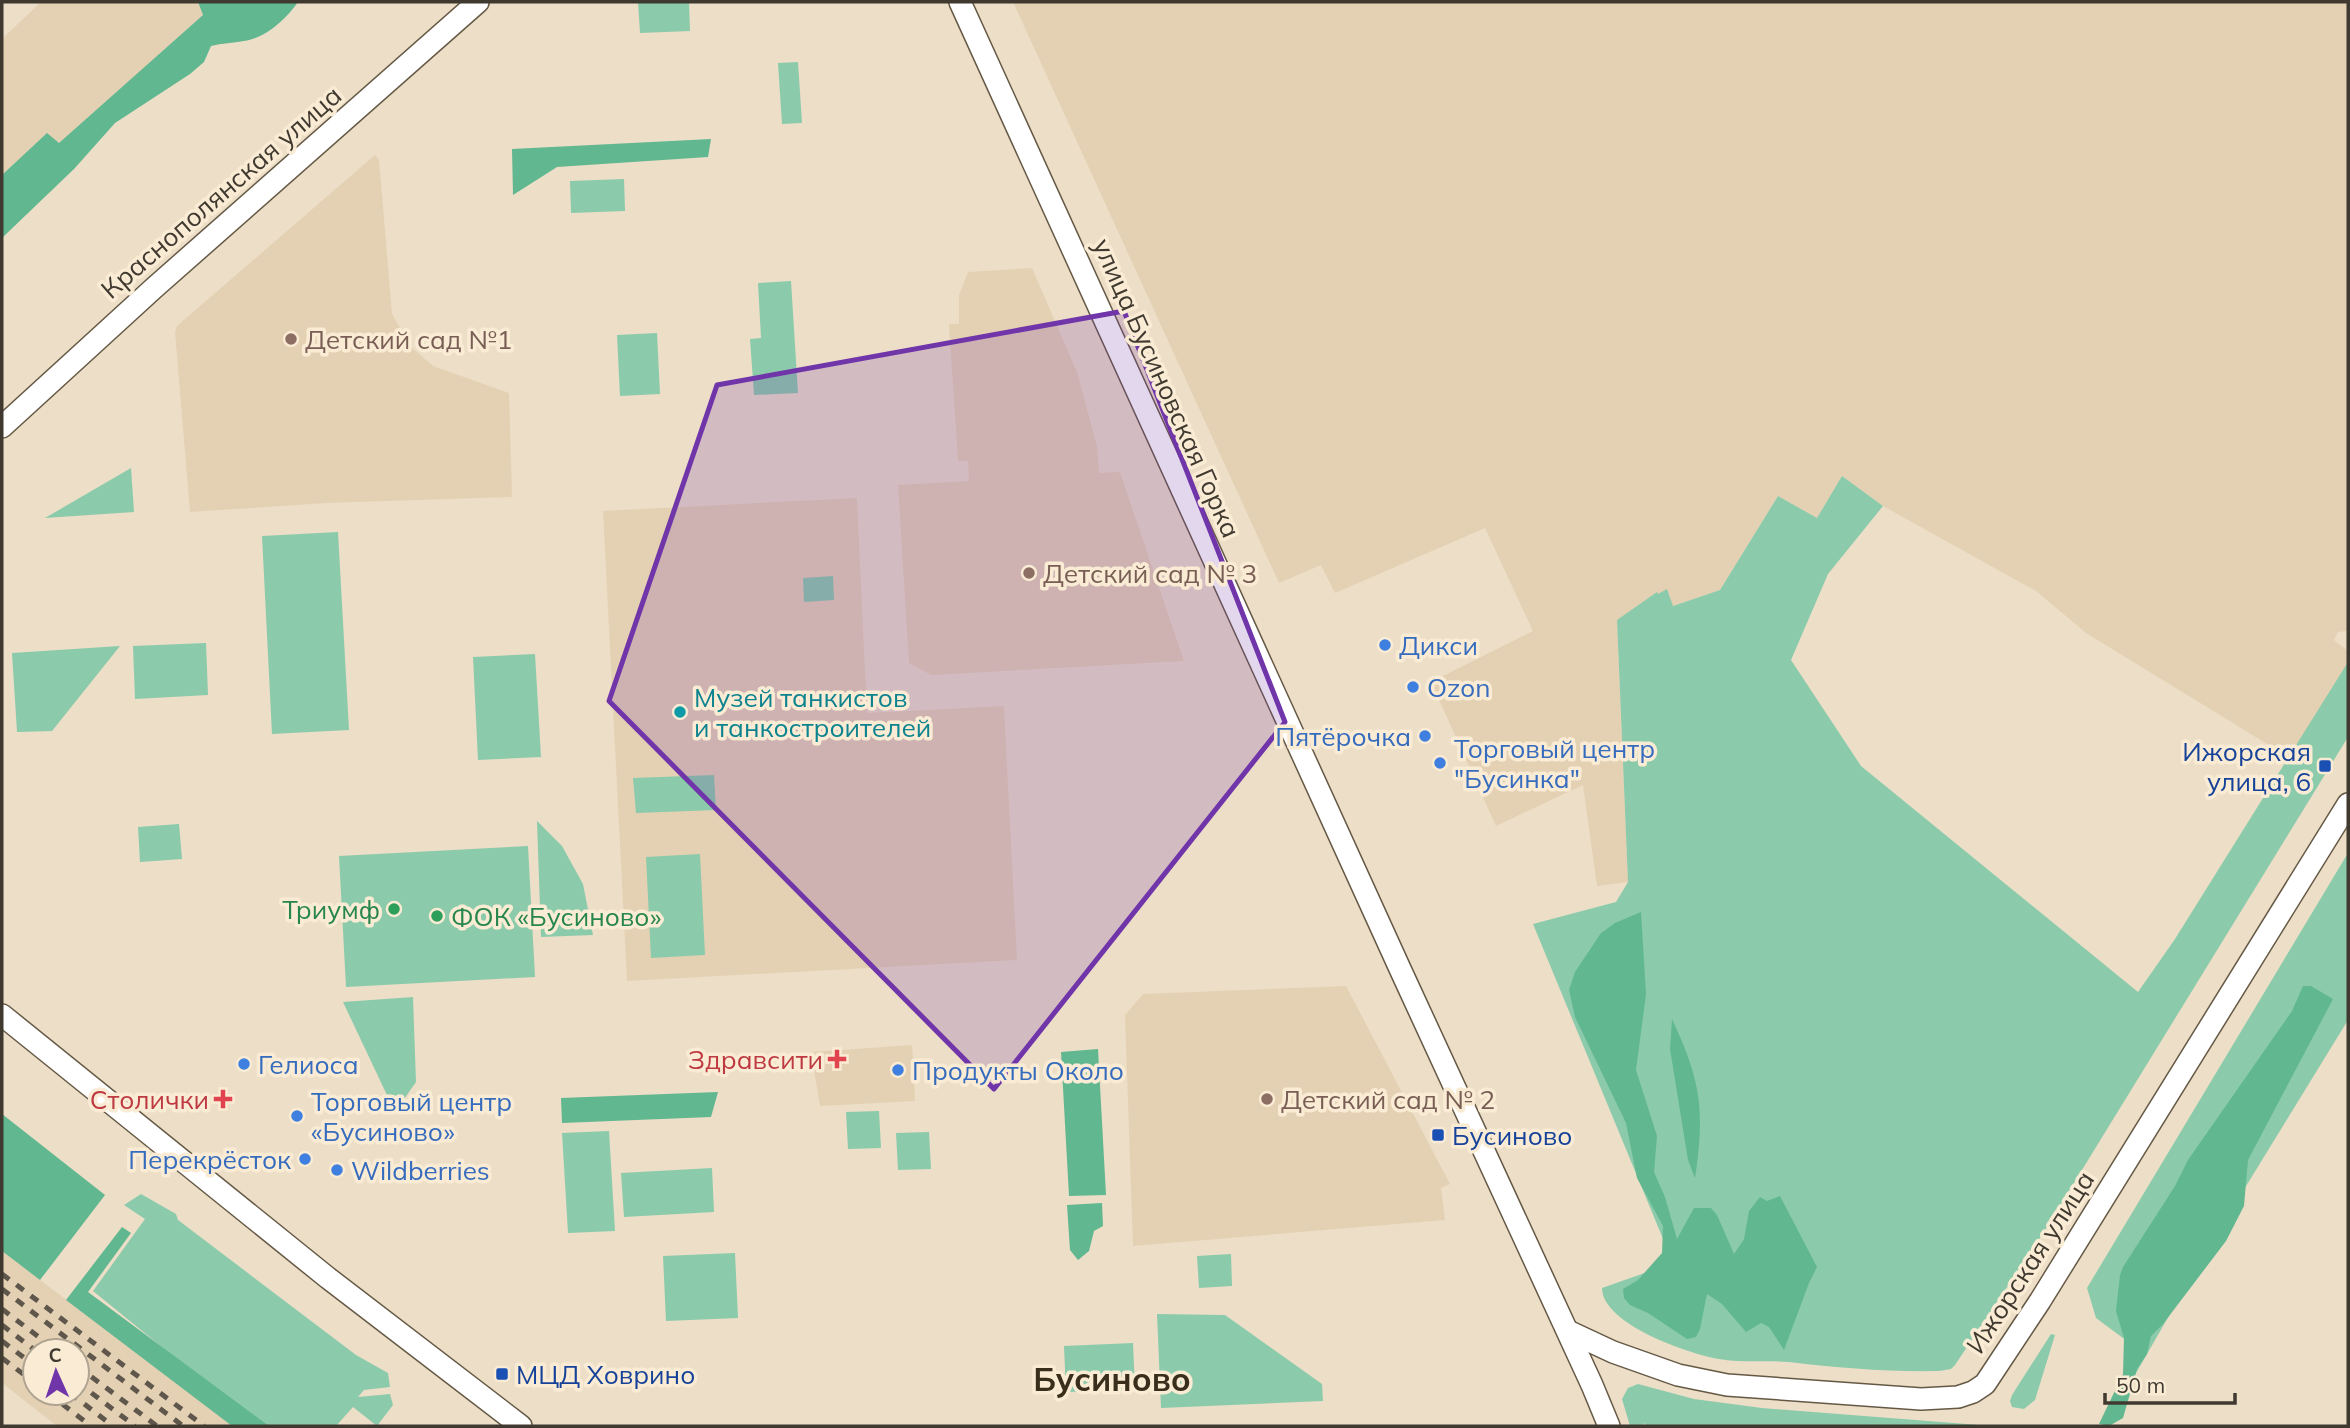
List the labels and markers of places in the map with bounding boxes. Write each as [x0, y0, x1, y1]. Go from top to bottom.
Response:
place label: Детский сад №1 [305, 323, 512, 356]
marker: Детский сад №1 [283, 331, 299, 347]
place label: Детский сад № 3 [1043, 557, 1257, 590]
marker: Детский сад № 3 [1021, 565, 1037, 581]
place label: Дикси [1399, 629, 1478, 662]
marker: Дикси [1377, 637, 1393, 653]
place label: Ozon [1427, 671, 1490, 704]
marker: Ozon [1405, 679, 1421, 695]
place label: Музей танкистов и танкостроителей [694, 681, 931, 744]
marker: Музей танкистов и танкостроителей [672, 704, 688, 720]
place label: Пятёрочка [1275, 720, 1411, 753]
marker: Пятёрочка [1417, 728, 1433, 744]
place label: Торговый центр "Бусинка" [1454, 732, 1655, 795]
place label: Ижорская улица, 6 [2182, 735, 2311, 798]
marker: Торговый центр "Бусинка" [1432, 755, 1448, 771]
marker: Ижорская улица, 6 [2317, 758, 2333, 774]
place label: Триумф [282, 893, 380, 926]
place label: ФОК «Бусиново» [451, 900, 661, 933]
marker: Триумф [386, 901, 402, 917]
marker: ФОК «Бусиново» [429, 908, 445, 924]
place label: Здравсити [688, 1043, 823, 1076]
place label: Гелиоса [258, 1048, 359, 1081]
marker: Здравсити [829, 1051, 845, 1067]
place label: Продукты Около [912, 1054, 1124, 1087]
marker: Гелиоса [236, 1056, 252, 1072]
marker: Продукты Около [890, 1062, 906, 1078]
place label: Столички [90, 1083, 209, 1116]
place label: Детский сад № 2 [1281, 1083, 1495, 1116]
place label: Торговый центр «Бусиново» [311, 1085, 512, 1148]
marker: Столички [215, 1091, 231, 1107]
marker: Детский сад № 2 [1259, 1091, 1275, 1107]
marker: Торговый центр «Бусиново» [289, 1108, 305, 1124]
place label: Бусиново [1452, 1119, 1572, 1152]
marker: Бусиново [1430, 1127, 1446, 1143]
place label: Перекрёсток [128, 1143, 291, 1176]
marker: Перекрёсток [297, 1151, 313, 1167]
place label: Wildberries [351, 1154, 490, 1187]
marker: Wildberries [329, 1162, 345, 1178]
place label: МЦД Ховрино [516, 1358, 695, 1391]
marker: МЦД Ховрино [494, 1366, 510, 1382]

